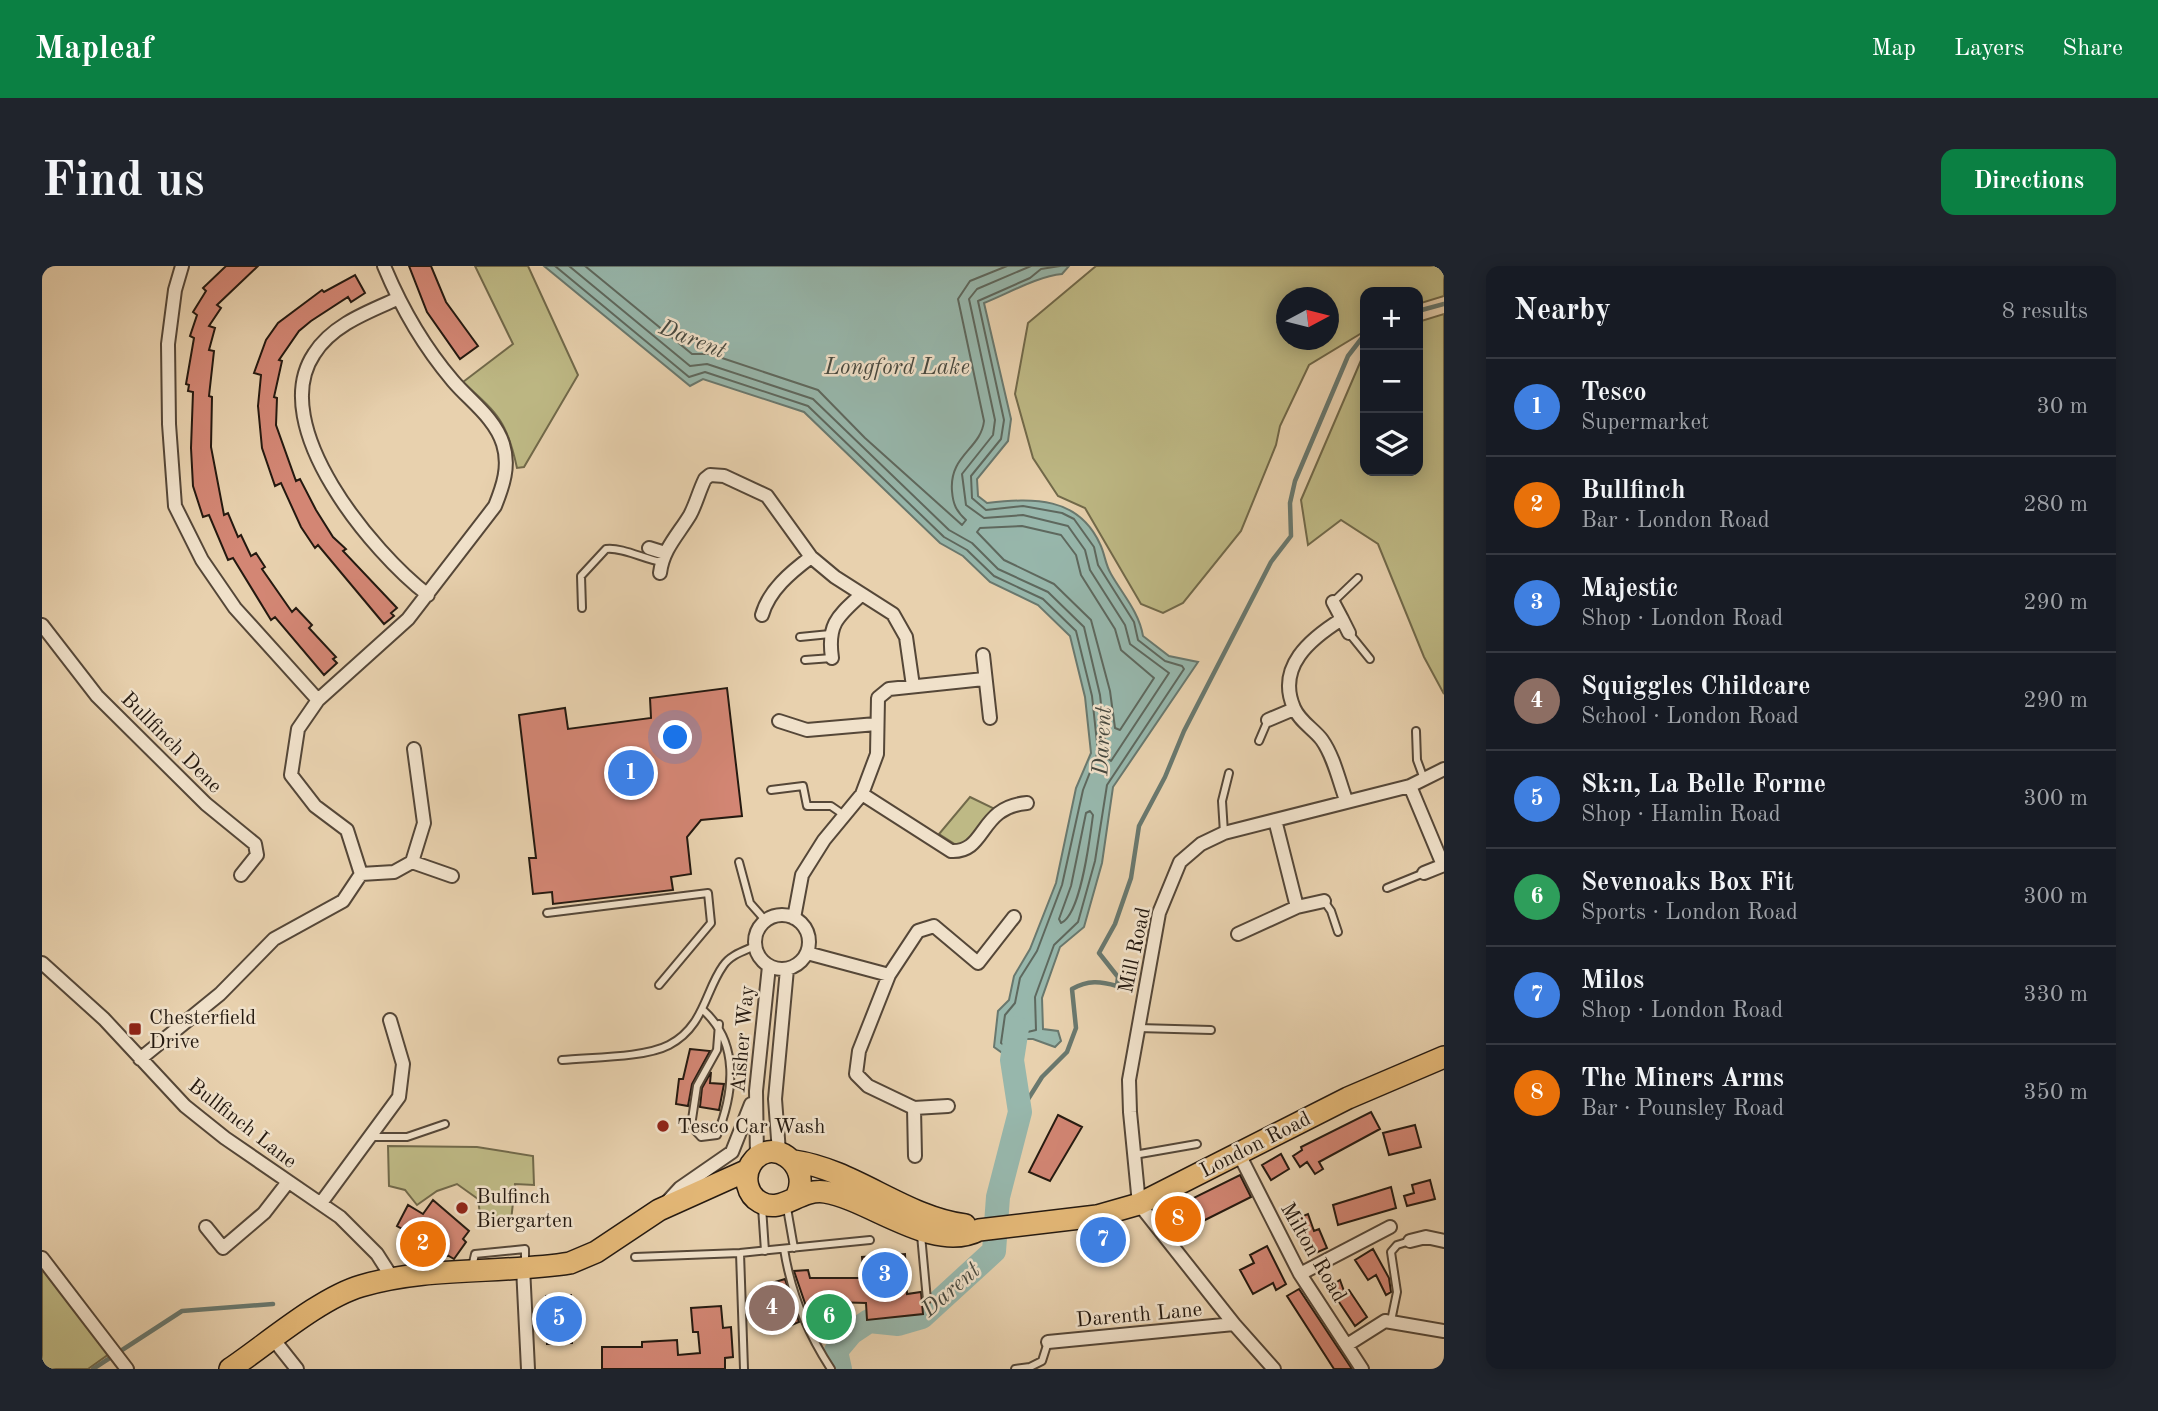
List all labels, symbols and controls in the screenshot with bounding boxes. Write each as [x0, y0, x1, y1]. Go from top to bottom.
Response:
text: Mapleaf [35, 33, 153, 66]
text: Map [1872, 37, 1916, 61]
text: Layers [1954, 37, 2024, 61]
text: Share [2062, 37, 2123, 61]
button: Directions [1941, 149, 2116, 215]
text: Find us [42, 158, 205, 207]
north arrow [1276, 287, 1339, 350]
map controls [1360, 287, 1423, 476]
button: + [1360, 287, 1423, 350]
text: Nearby [1514, 296, 1611, 326]
text: 8 results [2002, 300, 2088, 323]
water label: Darent [655, 315, 730, 363]
button: − [1360, 350, 1423, 413]
water label: Longford Lake [823, 356, 970, 380]
text: Tesco [1581, 380, 1647, 406]
text: 1 [1530, 395, 1544, 418]
text: 30 m [2037, 395, 2088, 418]
text: Supermarket [1581, 411, 1709, 434]
button: layers [1360, 413, 1423, 476]
text: Bullfinch [1581, 478, 1686, 504]
text: 2 [1530, 493, 1544, 516]
text: 280 m [2023, 493, 2088, 516]
text: Bar · London Road [1581, 509, 1770, 532]
text: Majestic [1581, 576, 1678, 602]
text: 3 [1530, 591, 1544, 614]
text: 290 m [2023, 591, 2088, 614]
text: Shop · London Road [1581, 607, 1783, 630]
text: Squiggles Childcare [1581, 674, 1811, 700]
street label: Bullfinch Dene [116, 689, 225, 798]
text: 4 [1530, 689, 1544, 712]
text: 290 m [2023, 689, 2088, 712]
water label: Darent [1089, 705, 1116, 777]
text: School · London Road [1581, 705, 1799, 728]
your location [658, 720, 692, 754]
pin: 1 [608, 747, 654, 799]
text: Sk:n, La Belle Forme [1581, 772, 1826, 798]
text: 5 [1530, 787, 1544, 810]
text: 300 m [2023, 787, 2088, 810]
text: Shop · Hamlin Road [1581, 803, 1781, 826]
text: Sevenoaks Box Fit [1581, 870, 1794, 896]
text: 6 [1530, 885, 1544, 908]
text: 300 m [2023, 885, 2088, 908]
text: Sports · London Road [1581, 901, 1798, 924]
street label: Mill Road [1116, 905, 1155, 995]
text: Milos [1581, 968, 1644, 994]
text: 7 [1530, 983, 1544, 1006]
text: 330 m [2023, 983, 2088, 1006]
street label: Aisher Way [728, 984, 759, 1094]
text: Shop · London Road [1581, 999, 1783, 1022]
place label: Chesterfield Drive [149, 1008, 256, 1053]
marker: Chesterfield Drive [127, 1021, 143, 1037]
text: The Miners Arms [1581, 1066, 1784, 1092]
street label: Bullfinch Lane [184, 1075, 300, 1173]
text: 8 [1530, 1081, 1544, 1104]
text: 350 m [2023, 1081, 2088, 1104]
text: Bar · Pounsley Road [1581, 1097, 1784, 1120]
street label: London Road [1197, 1108, 1314, 1182]
place label: Tesco Car Wash [677, 1117, 825, 1138]
marker: Tesco Car Wash [655, 1118, 671, 1134]
place label: Bulfinch Biergarten [476, 1187, 573, 1232]
pin: 8 [1155, 1193, 1201, 1245]
marker: Bulfinch Biergarten [454, 1200, 470, 1216]
street label: Milton Road [1276, 1200, 1349, 1306]
pin: 7 [1080, 1214, 1126, 1266]
pin: 2 [400, 1218, 446, 1270]
pin: 3 [862, 1249, 908, 1301]
water label: Darent [916, 1258, 985, 1322]
pin: 4 [749, 1282, 795, 1334]
pin: 6 [806, 1291, 852, 1343]
pin: 5 [536, 1293, 582, 1345]
street label: Darenth Lane [1075, 1300, 1203, 1331]

